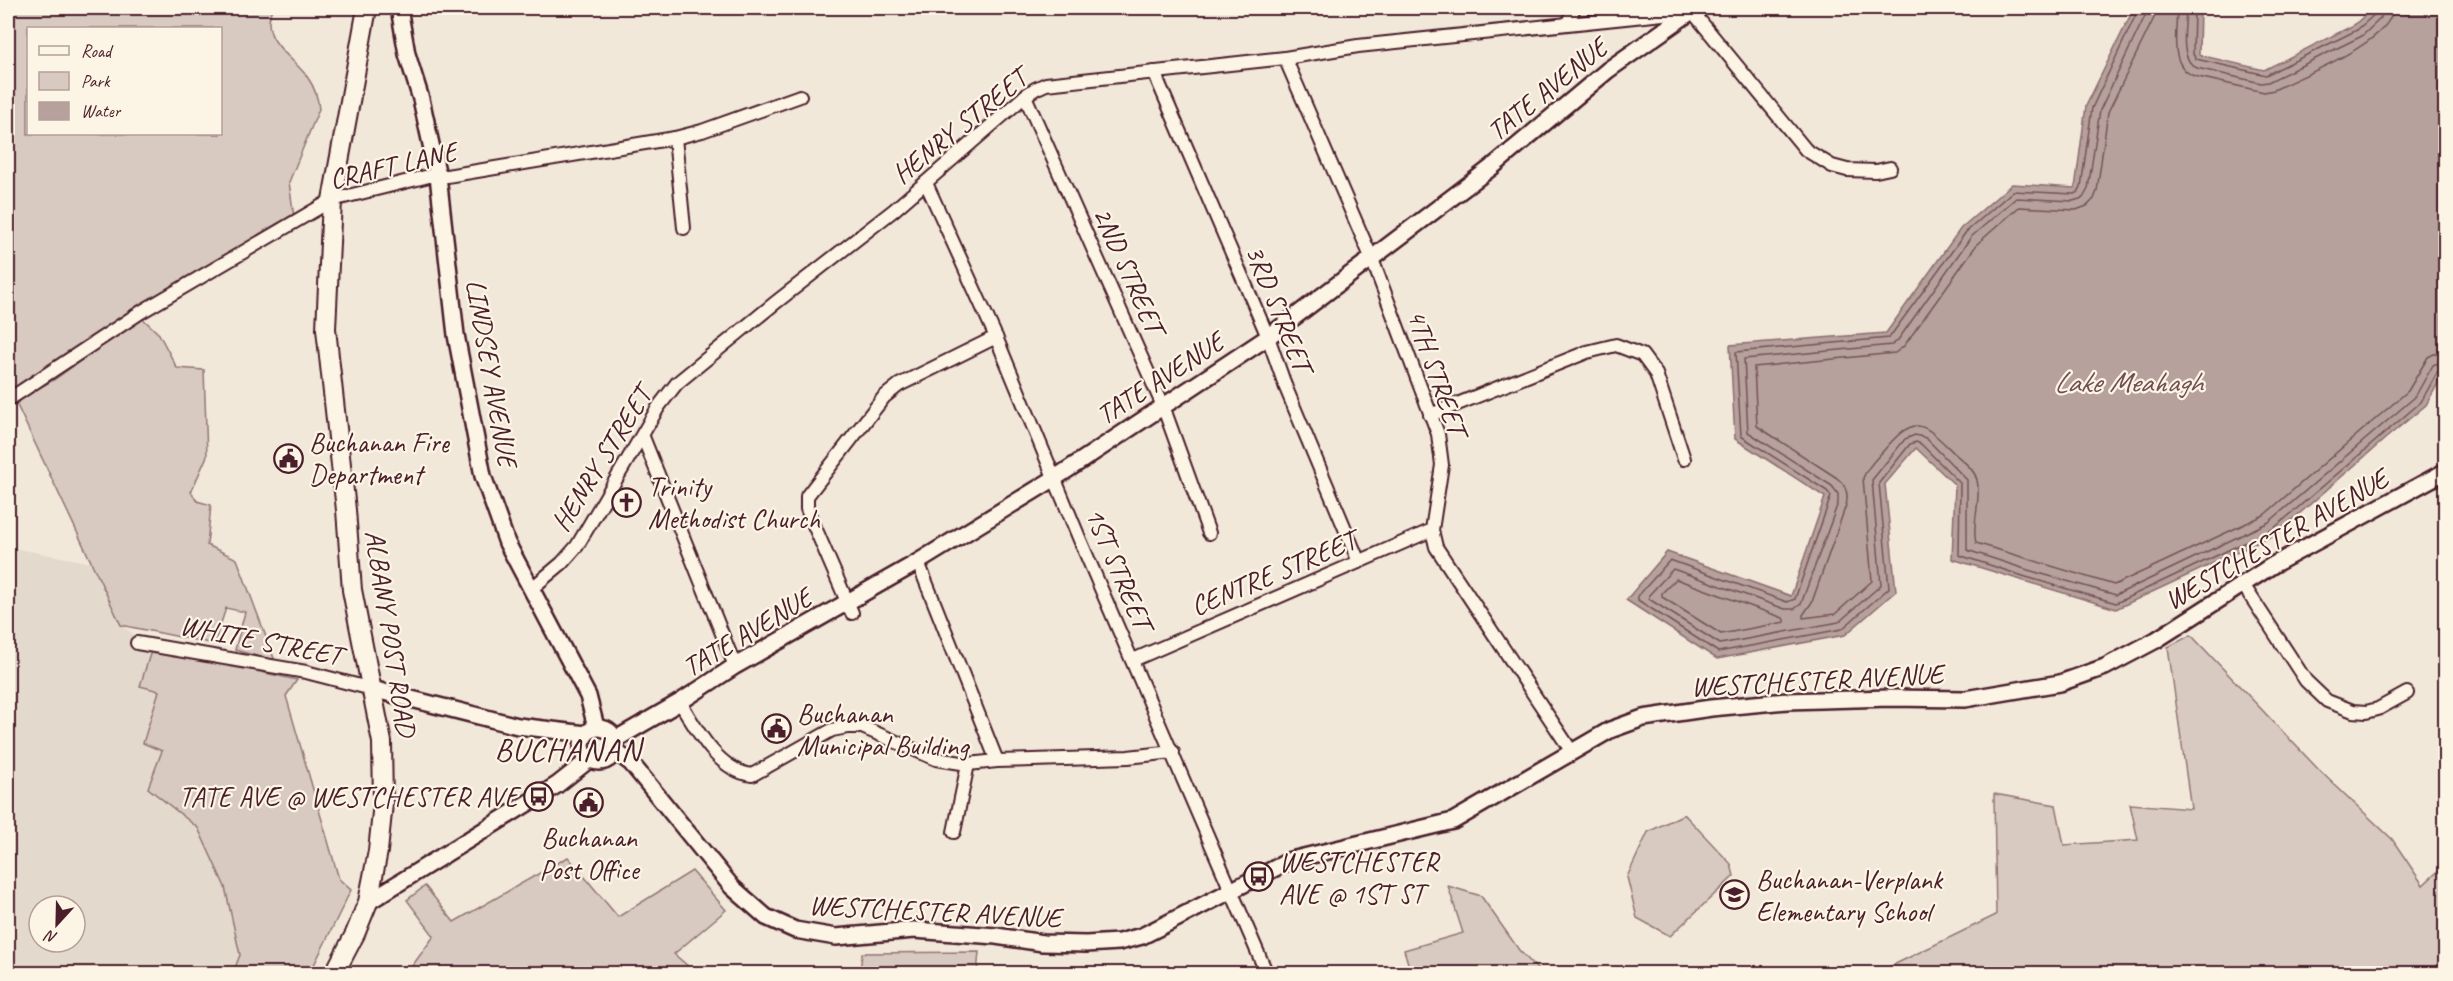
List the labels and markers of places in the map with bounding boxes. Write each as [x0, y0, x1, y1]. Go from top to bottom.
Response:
place label: Buchanan Fire Department [309, 425, 451, 492]
public building icon: Buchanan Fire Department [272, 442, 304, 474]
place label: Trinity Methodist Church [648, 469, 820, 536]
church icon: Trinity Methodist Church [611, 486, 643, 518]
place label: Buchanan Municipal Building [797, 696, 970, 763]
public building icon: Buchanan Municipal Building [760, 713, 792, 745]
place label: TATE AVE @ WESTCHESTER AVE [179, 779, 522, 814]
bus stop icon: TATE AVE @ WESTCHESTER AVE [523, 780, 555, 812]
public building icon: Buchanan Post Office [573, 786, 605, 818]
place label: Buchanan Post Office [539, 820, 641, 887]
place label: WESTCHESTER AVE @ 1ST ST [1279, 844, 1441, 911]
bus stop icon: WESTCHESTER AVE @ 1ST ST [1242, 861, 1274, 893]
place label: Buchanan-Verplank Elementary School [1756, 862, 1944, 929]
school or university icon: Buchanan-Verplank Elementary School [1719, 879, 1751, 911]

